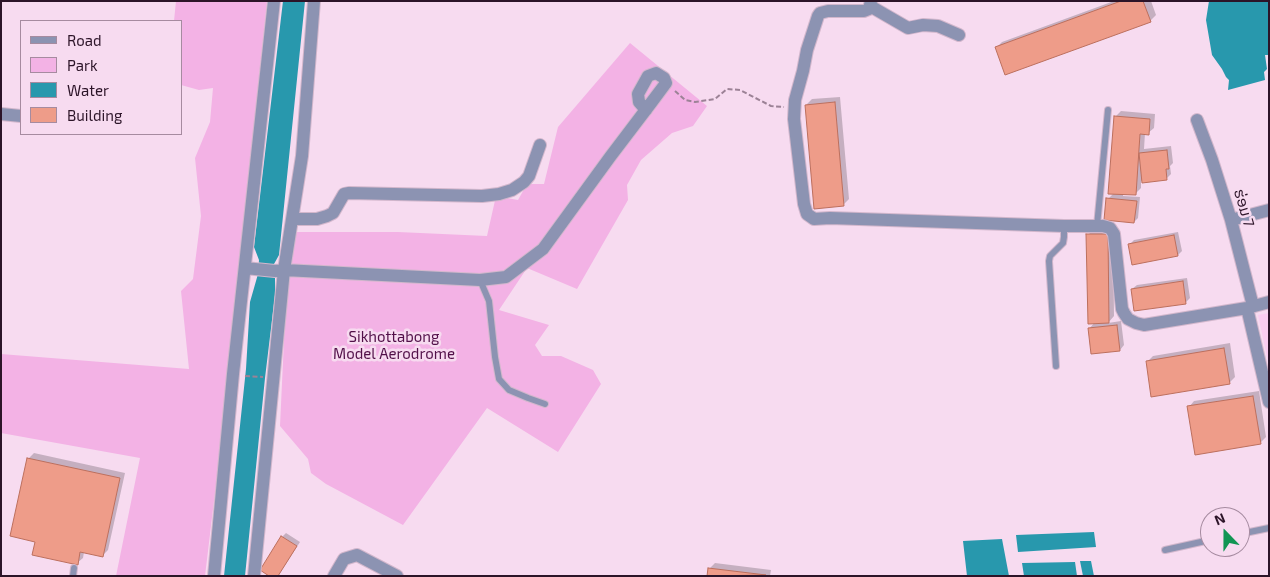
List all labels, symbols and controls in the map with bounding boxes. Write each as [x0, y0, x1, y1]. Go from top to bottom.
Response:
legend [20, 20, 182, 135]
text: Road [67, 31, 102, 49]
text: Park [67, 56, 98, 74]
text: Water [67, 81, 109, 99]
text: Building [67, 106, 122, 124]
street label: ຮ່ອມ 7 [1230, 187, 1258, 229]
park label: Sikhottabong Model Aerodrome [333, 328, 455, 363]
north arrow [1200, 507, 1250, 557]
text: N [1212, 509, 1227, 528]

